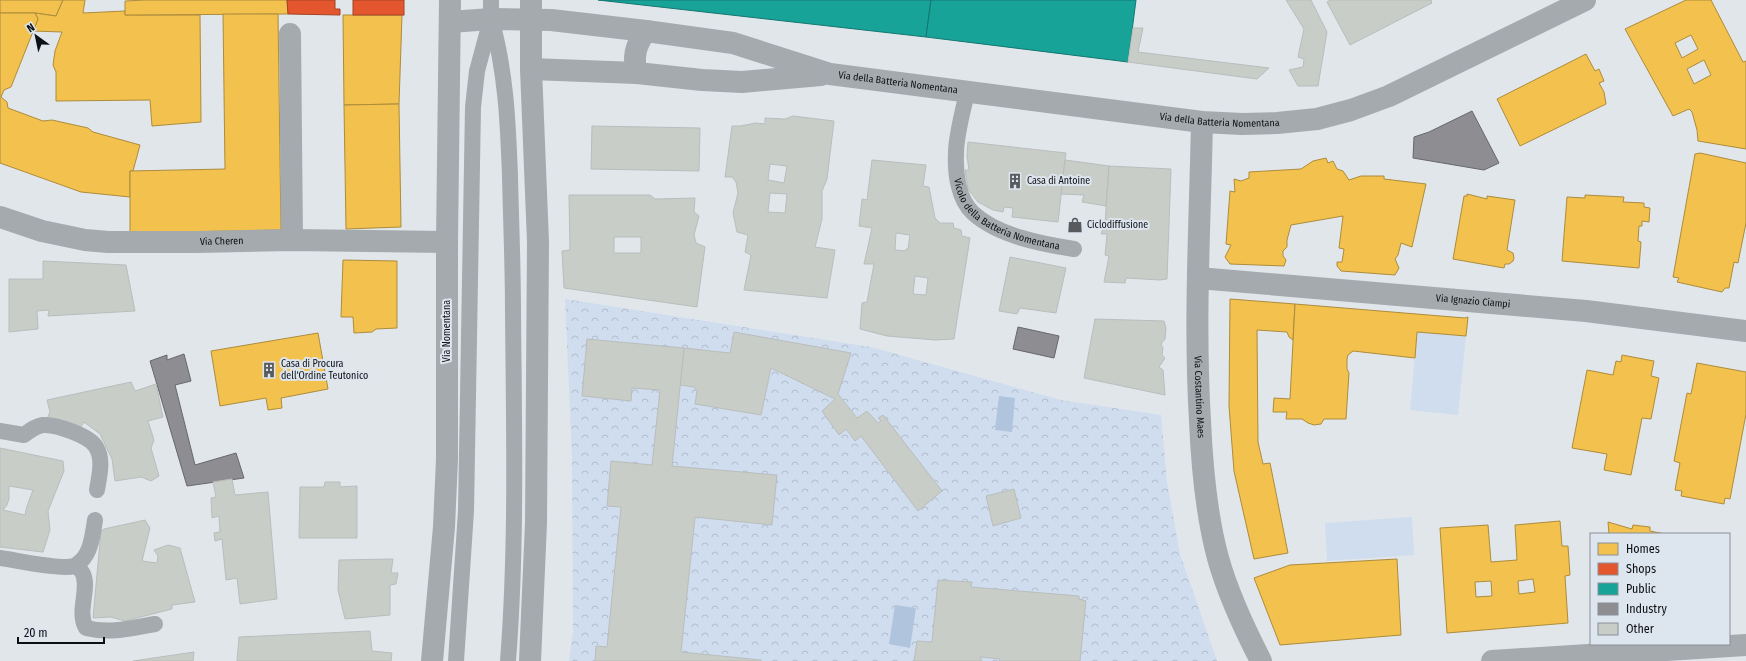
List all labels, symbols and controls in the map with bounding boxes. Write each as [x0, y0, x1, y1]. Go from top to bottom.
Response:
north arrow [16, 16, 56, 56]
text: N [25, 21, 37, 35]
street label: Via della Batteria Nomentana [838, 69, 959, 96]
street label: Via della Batteria Nomentana [1159, 111, 1280, 130]
building icon: Casa di Antoine [1006, 172, 1024, 190]
place label: Casa di Antoine [1027, 175, 1090, 187]
street label: Vicolo della Batteria Nomentana [951, 177, 1061, 253]
shop icon: Ciclodiffusione [1066, 216, 1084, 234]
place label: Ciclodiffusione [1087, 219, 1148, 231]
street label: Via Cheren [200, 235, 244, 248]
street label: Via Ignazio Ciampi [1435, 292, 1511, 311]
street label: Via Nomentana [441, 300, 453, 362]
street label: Via Costantino Maes [1192, 355, 1207, 439]
place label: Casa di Procura dell‘Ordine Teutonico [281, 358, 368, 382]
building icon: Casa di Procura dell‘Ordine Teutonico [260, 361, 278, 379]
legend [1590, 533, 1730, 645]
text: Homes [1626, 542, 1660, 556]
text: Shops [1626, 562, 1656, 576]
text: Public [1626, 582, 1656, 596]
text: Industry [1626, 602, 1667, 616]
scale bar [18, 619, 104, 645]
text: Other [1626, 622, 1655, 636]
text: 20 m [24, 626, 48, 640]

